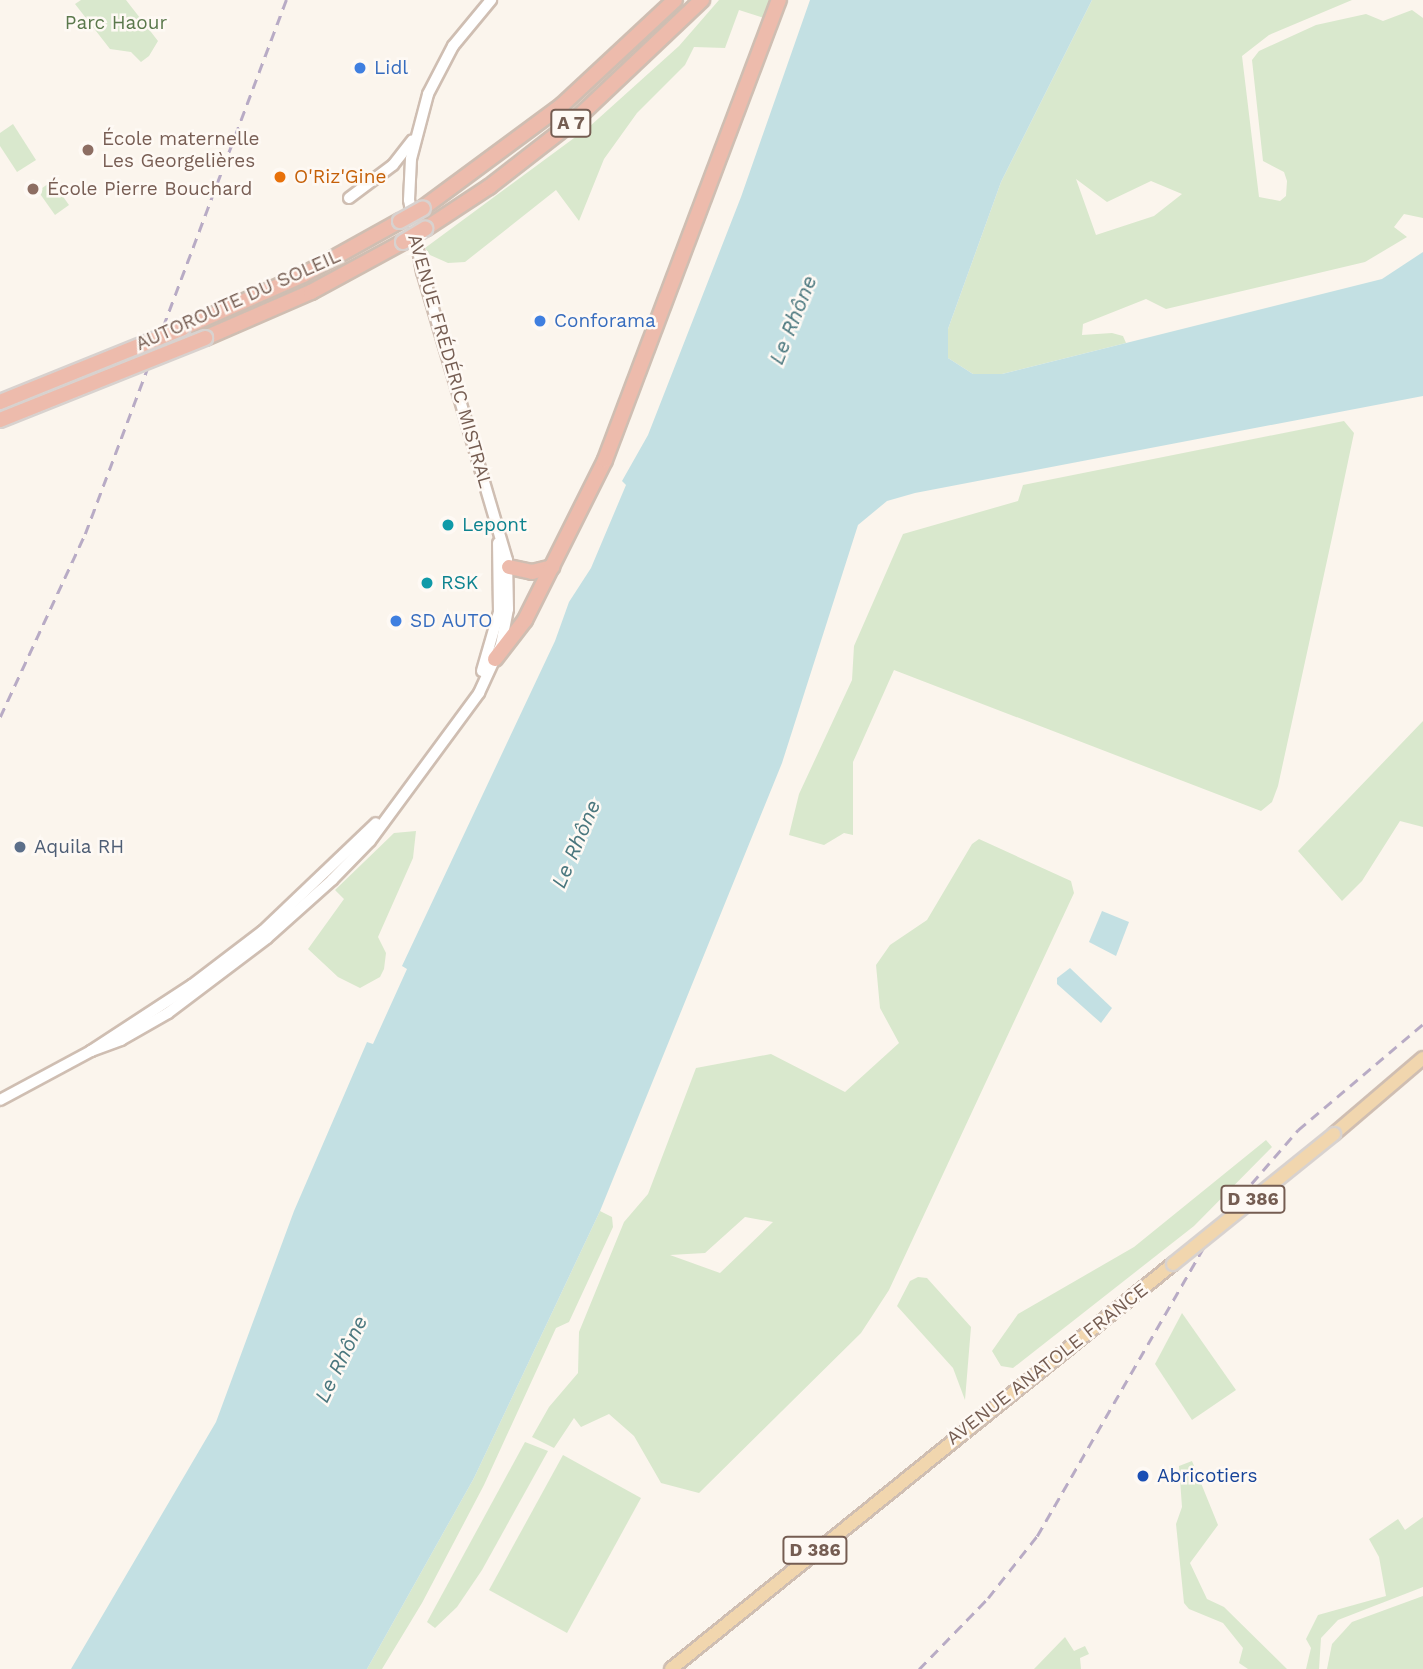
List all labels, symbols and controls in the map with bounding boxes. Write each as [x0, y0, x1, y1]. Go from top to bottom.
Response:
park label: Parc Haour [65, 12, 167, 34]
place label: Lidl [374, 57, 408, 79]
marker: Lidl [352, 60, 368, 76]
road number: A 7 [548, 109, 594, 138]
place label: École maternelle Les Georgelières [102, 128, 260, 172]
marker: École maternelle Les Georgelières [80, 142, 96, 158]
place label: O'Riz'Gine [294, 166, 386, 188]
marker: O'Riz'Gine [272, 169, 288, 185]
place label: École Pierre Bouchard [47, 178, 252, 200]
marker: École Pierre Bouchard [25, 181, 41, 197]
street label: AVENUE FRÉDÉRIC MISTRAL [403, 231, 497, 491]
street label: AUTOROUTE DU SOLEIL [132, 245, 344, 355]
water label: Le Rhône [764, 272, 822, 368]
place label: Conforama [554, 310, 656, 332]
marker: Conforama [532, 313, 548, 329]
place label: Lepont [462, 514, 527, 536]
marker: Lepont [440, 517, 456, 533]
place label: RSK [441, 572, 478, 594]
marker: RSK [419, 575, 435, 591]
place label: SD AUTO [410, 610, 493, 632]
marker: SD AUTO [388, 613, 404, 629]
water label: Le Rhône [546, 796, 606, 892]
place label: Aquila RH [34, 836, 125, 858]
marker: Aquila RH [12, 839, 28, 855]
road number: D 386 [1220, 1184, 1286, 1214]
street label: AVENUE ANATOLE FRANCE [941, 1278, 1153, 1450]
water label: Le Rhône [309, 1311, 373, 1407]
place label: Abricotiers [1157, 1465, 1257, 1487]
marker: Abricotiers [1135, 1468, 1151, 1484]
road number: D 386 [782, 1535, 848, 1564]

